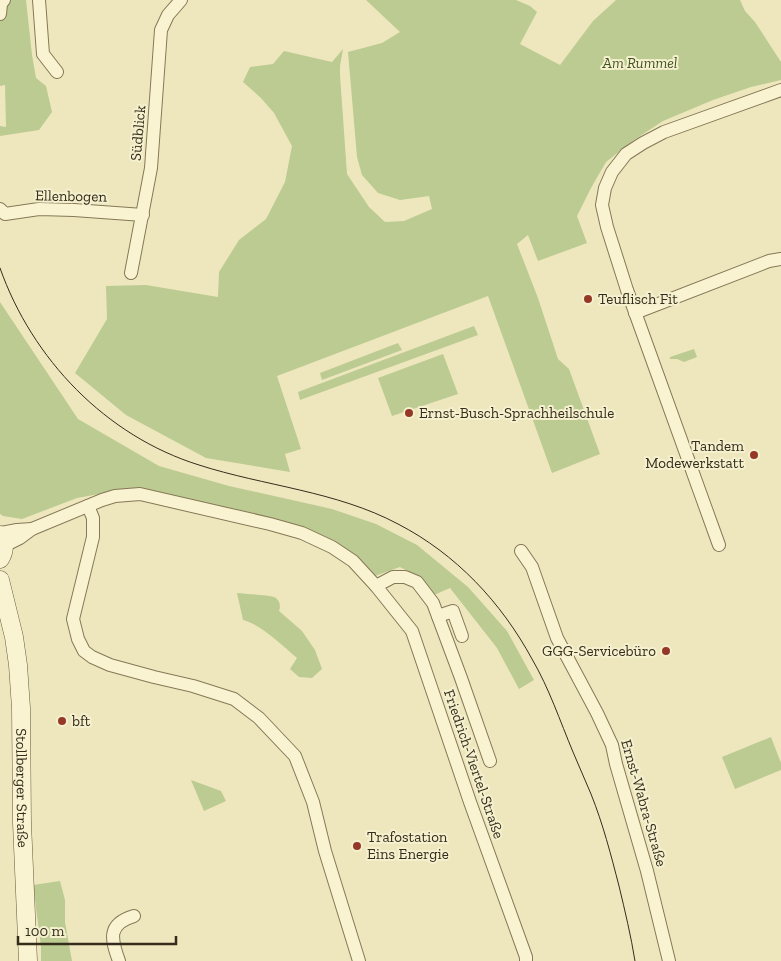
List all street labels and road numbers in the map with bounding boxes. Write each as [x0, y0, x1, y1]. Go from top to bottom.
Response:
street label: Südblick [127, 104, 149, 161]
street label: Ellenbogen [35, 186, 108, 206]
street label: Friedrich-Viertel-Straße [440, 687, 508, 841]
street label: Stollberger Straße [12, 728, 32, 848]
street label: Ernst-Wabra-Straße [617, 737, 671, 869]

